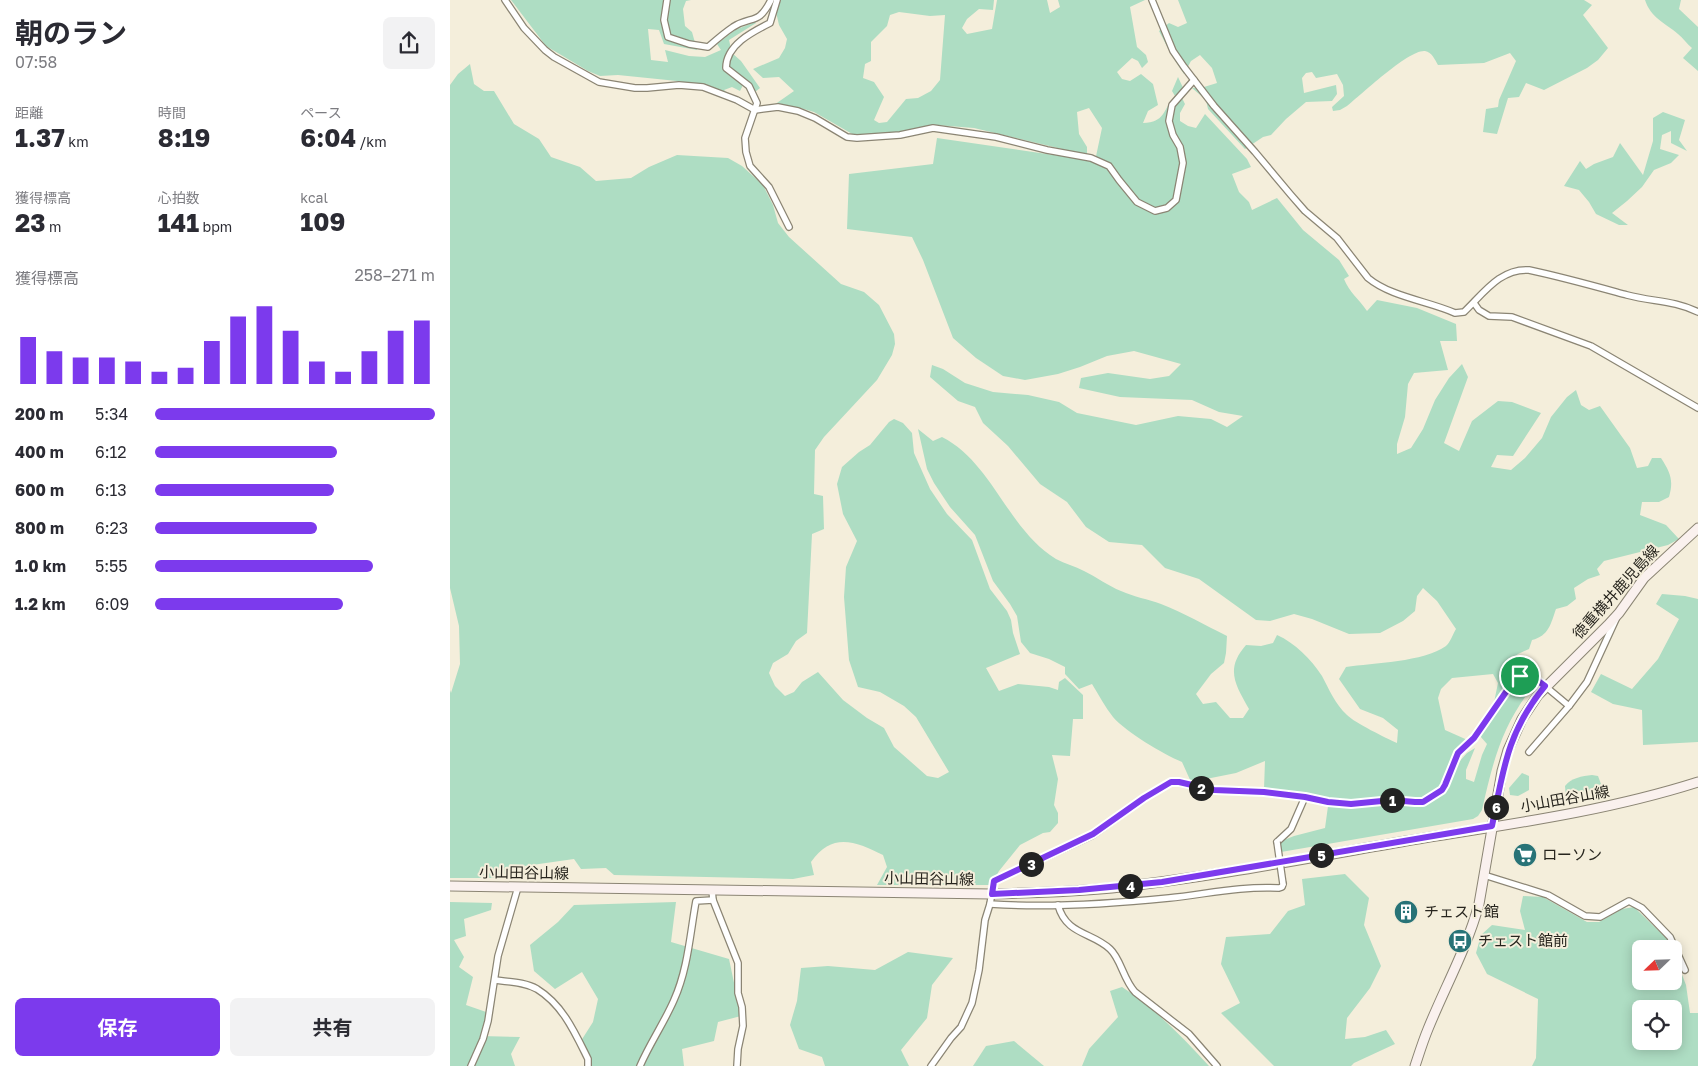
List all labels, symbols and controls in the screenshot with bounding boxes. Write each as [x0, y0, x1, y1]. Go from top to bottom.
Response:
text: 朝のラン [15, 16, 127, 49]
button: share [383, 17, 435, 69]
text: 07:58 [15, 52, 57, 72]
text: 距離 [15, 104, 43, 121]
text: 時間 [158, 104, 186, 121]
text: ペース [300, 104, 342, 121]
text: 1.37 [15, 122, 65, 153]
text: 8:19 [158, 122, 210, 153]
text: 6:04 [300, 122, 356, 153]
text: km [65, 133, 89, 150]
text: /km [356, 133, 387, 150]
text: 獲得標高 [15, 189, 71, 206]
text: 心拍数 [158, 189, 200, 206]
text: kcal [300, 189, 328, 206]
text: 109 [300, 206, 345, 237]
text: 23 [15, 207, 46, 238]
text: 141 [158, 207, 199, 238]
text: m [46, 218, 61, 235]
text: bpm [199, 218, 232, 235]
text: 258–271 m [355, 265, 435, 285]
text: 獲得標高 [15, 268, 79, 288]
text: 200 m [15, 404, 64, 424]
text: 5:34 [95, 404, 128, 424]
text: 400 m [15, 442, 64, 462]
text: 6:12 [95, 442, 127, 462]
text: 600 m [15, 480, 64, 500]
text: 6:13 [95, 480, 127, 500]
text: 800 m [15, 518, 64, 538]
text: 6:23 [95, 518, 128, 538]
street label: 徳重横井鹿児島線 [1568, 541, 1662, 642]
text: 1.0 km [15, 556, 66, 576]
text: 5:55 [95, 556, 128, 576]
text: 1.2 km [15, 594, 65, 614]
text: 6:09 [95, 594, 129, 614]
pin [1499, 655, 1541, 697]
icon: arrive [1506, 662, 1534, 690]
pin: 2 [1188, 776, 1214, 800]
text: 2 [1197, 780, 1206, 797]
street label: 小山田谷山線 [1519, 781, 1611, 815]
pin: 1 [1380, 788, 1404, 812]
text: 1 [1389, 792, 1396, 809]
pin: 6 [1484, 794, 1508, 820]
text: 6 [1492, 799, 1501, 816]
pin: 5 [1308, 842, 1334, 868]
supermarket icon: ローソン [1512, 842, 1538, 868]
place label: ローソン [1542, 845, 1602, 863]
text: 5 [1317, 847, 1326, 864]
pin: 3 [1018, 852, 1044, 876]
text: 3 [1027, 856, 1036, 873]
street label: 小山田谷山線 [479, 862, 569, 882]
street label: 小山田谷山線 [884, 868, 974, 888]
pin: 4 [1118, 874, 1142, 898]
text: 4 [1126, 878, 1135, 895]
building icon: チェスト館 [1393, 899, 1419, 925]
place label: チェスト館 [1424, 902, 1499, 920]
bus stop icon: チェスト館前 [1447, 928, 1473, 954]
place label: チェスト館前 [1478, 931, 1568, 949]
north arrow [1632, 940, 1682, 990]
map controls [1632, 940, 1682, 1050]
button: 保存 [15, 998, 220, 1056]
button: 共有 [230, 998, 435, 1056]
button: locate [1632, 1000, 1682, 1050]

